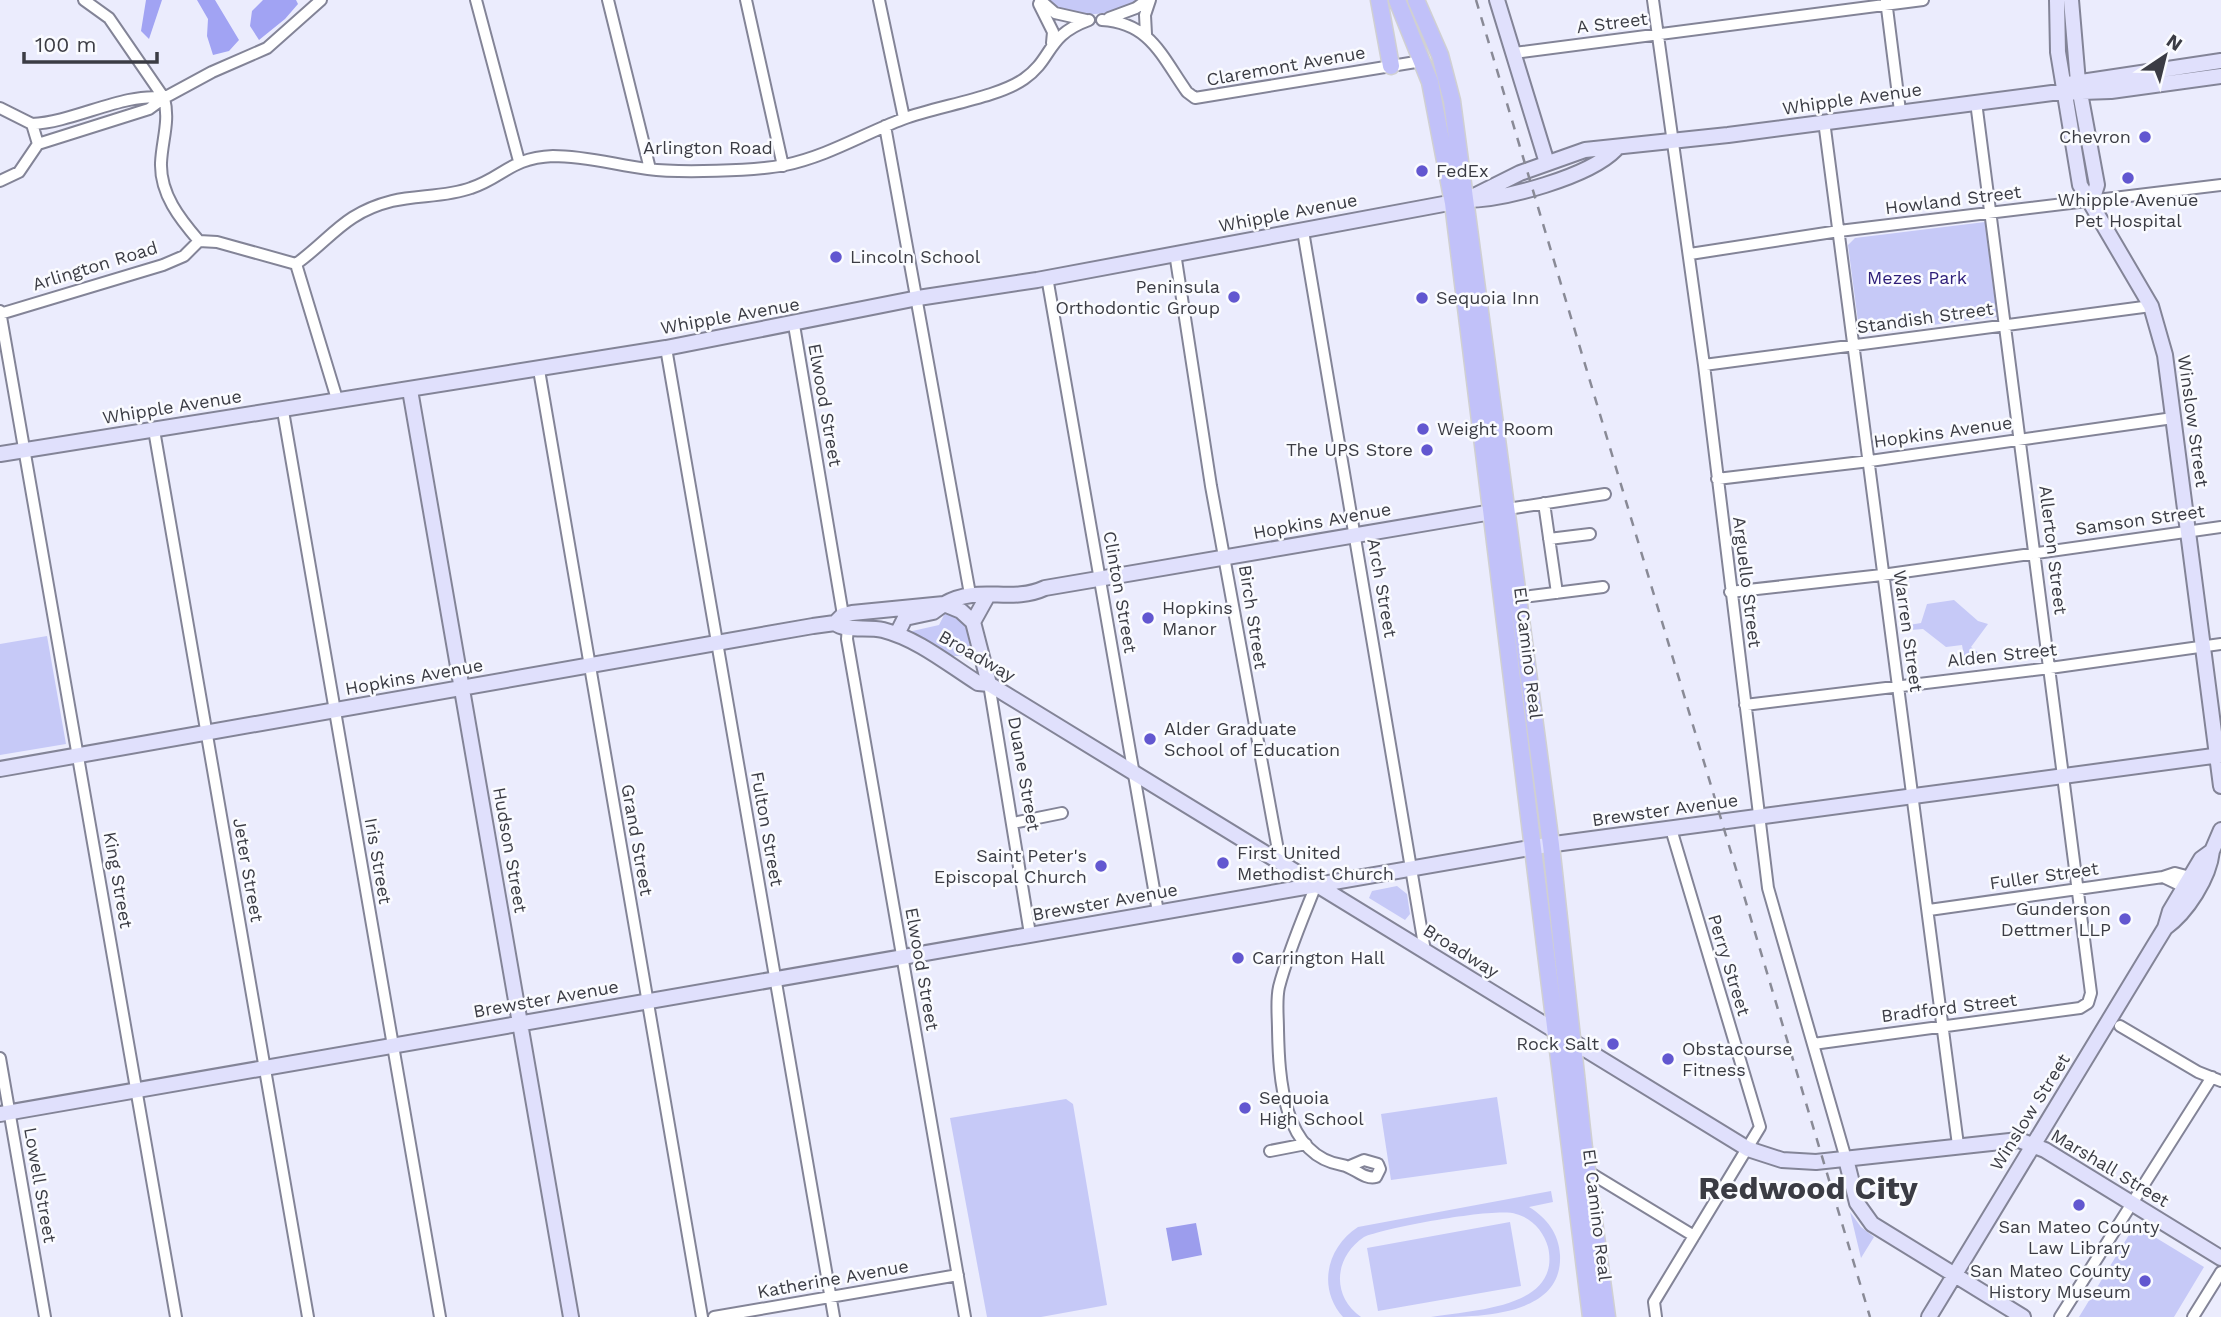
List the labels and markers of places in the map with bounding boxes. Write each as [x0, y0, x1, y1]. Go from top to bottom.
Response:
place label: Chevron [2059, 126, 2131, 147]
marker: Chevron [2137, 129, 2153, 145]
place label: FedEx [1436, 160, 1489, 181]
marker: FedEx [1414, 163, 1430, 179]
marker: Whipple Avenue Pet Hospital [2120, 170, 2136, 186]
place label: Whipple Avenue Pet Hospital [2058, 189, 2198, 231]
place label: Lincoln School [850, 246, 981, 267]
marker: Lincoln School [828, 249, 844, 265]
place label: Peninsula Orthodontic Group [1055, 276, 1220, 318]
place label: Sequoia Inn [1436, 287, 1539, 308]
marker: Peninsula Orthodontic Group [1226, 289, 1242, 305]
marker: Sequoia Inn [1414, 290, 1430, 306]
place label: Weight Room [1437, 418, 1554, 439]
marker: Weight Room [1415, 421, 1431, 437]
place label: The UPS Store [1286, 439, 1413, 460]
marker: The UPS Store [1419, 442, 1435, 458]
place label: Hopkins Manor [1162, 597, 1233, 639]
marker: Hopkins Manor [1140, 610, 1156, 626]
place label: Alder Graduate School of Education [1164, 718, 1340, 760]
marker: Alder Graduate School of Education [1142, 731, 1158, 747]
place label: First United Methodist Church [1237, 842, 1394, 884]
place label: Saint Peter's Episcopal Church [934, 845, 1087, 887]
marker: First United Methodist Church [1215, 855, 1231, 871]
marker: Saint Peter's Episcopal Church [1093, 858, 1109, 874]
place label: Gunderson Dettmer LLP [2001, 898, 2111, 940]
marker: Gunderson Dettmer LLP [2117, 911, 2133, 927]
place label: Carrington Hall [1252, 947, 1385, 968]
marker: Carrington Hall [1230, 950, 1246, 966]
place label: Rock Salt [1516, 1033, 1599, 1054]
marker: Rock Salt [1605, 1036, 1621, 1052]
place label: Obstacourse Fitness [1682, 1038, 1793, 1080]
marker: Obstacourse Fitness [1660, 1051, 1676, 1067]
place label: Sequoia High School [1259, 1087, 1364, 1129]
marker: Sequoia High School [1237, 1100, 1253, 1116]
marker: San Mateo County Law Library [2071, 1197, 2087, 1213]
place label: San Mateo County Law Library [1999, 1216, 2160, 1258]
place label: San Mateo County History Museum [1970, 1260, 2132, 1302]
marker: San Mateo County History Museum [2137, 1273, 2153, 1289]

